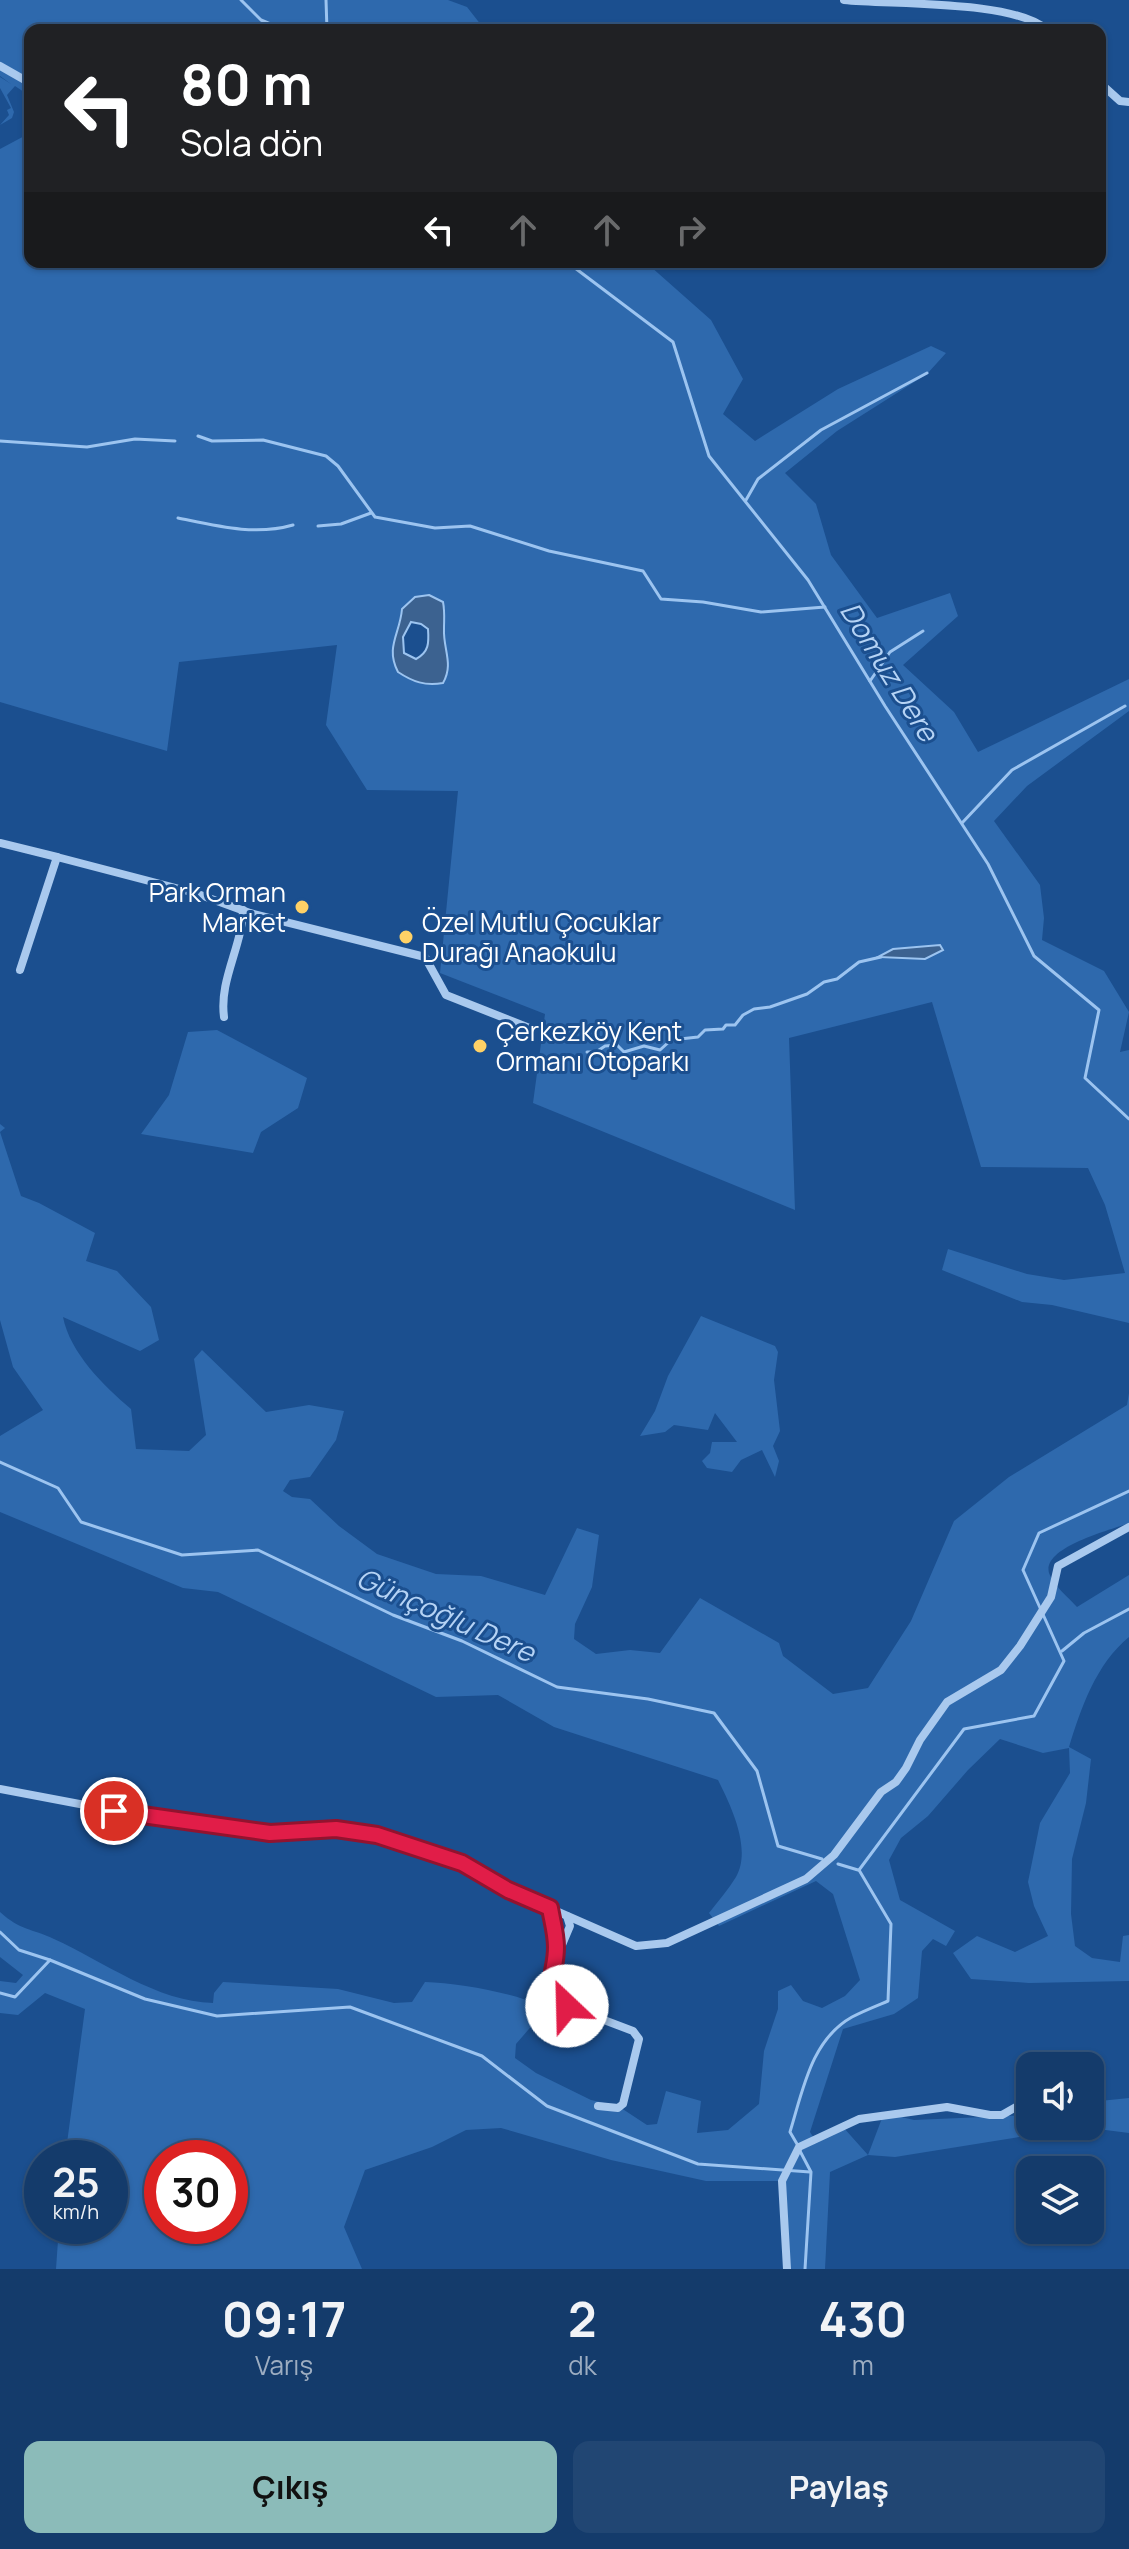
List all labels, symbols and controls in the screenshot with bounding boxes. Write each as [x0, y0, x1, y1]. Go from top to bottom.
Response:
text: 80 m [180, 45, 313, 122]
icon: left [48, 56, 152, 160]
text: Sola dön [180, 118, 323, 167]
icon: left [417, 208, 461, 252]
icon: ahead [501, 208, 545, 252]
icon: ahead [585, 208, 629, 252]
icon: right [669, 208, 713, 252]
water label: Domuz Dere [832, 594, 949, 749]
place label: Park Orman Market [149, 874, 286, 940]
marker: Park Orman Market [293, 898, 311, 916]
place label: Özel Mutlu Çocuklar Durağı Anaokulu [422, 904, 661, 970]
marker: Özel Mutlu Çocuklar Durağı Anaokulu [397, 928, 415, 946]
place label: Çerkezköy Kent Ormanı Otoparkı [496, 1013, 690, 1079]
marker: Çerkezköy Kent Ormanı Otoparkı [471, 1037, 489, 1055]
water label: Günçoğlu Dere [351, 1558, 543, 1671]
pin [80, 1777, 148, 1845]
icon: arrive [92, 1789, 136, 1833]
position arrow [525, 1964, 609, 2048]
map controls [1016, 2052, 1104, 2244]
button: sound [1016, 2052, 1104, 2140]
speed limit sign: 30 [144, 2140, 248, 2244]
text: 25 [52, 2154, 100, 2209]
button: layers [1016, 2156, 1104, 2244]
text: km/h [53, 2198, 99, 2225]
text: 09:17 [222, 2286, 346, 2351]
text: 2 [568, 2286, 597, 2351]
text: 430 [818, 2286, 907, 2351]
text: Varış [255, 2347, 313, 2383]
text: dk [568, 2347, 597, 2383]
text: m [852, 2347, 874, 2383]
button: Çıkış [24, 2441, 557, 2533]
button: Paylaş [573, 2441, 1105, 2533]

